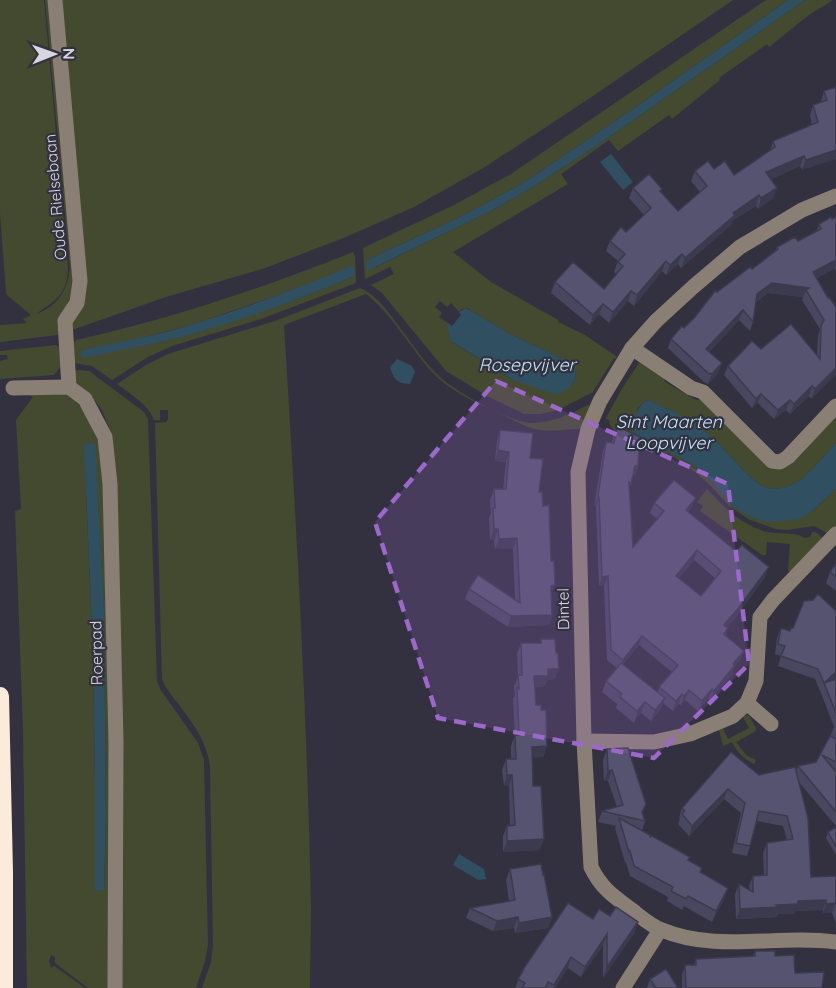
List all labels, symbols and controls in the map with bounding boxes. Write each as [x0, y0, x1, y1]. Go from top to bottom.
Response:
north arrow [24, 24, 84, 84]
text: N [59, 48, 79, 60]
street label: Oude Rielsebaan [40, 133, 70, 261]
water label: Rosepvijver [478, 353, 578, 376]
water label: Sint Maarten Loopvijver [616, 410, 722, 454]
street label: Dintel [553, 588, 573, 630]
street label: Roerpad [85, 621, 107, 685]

